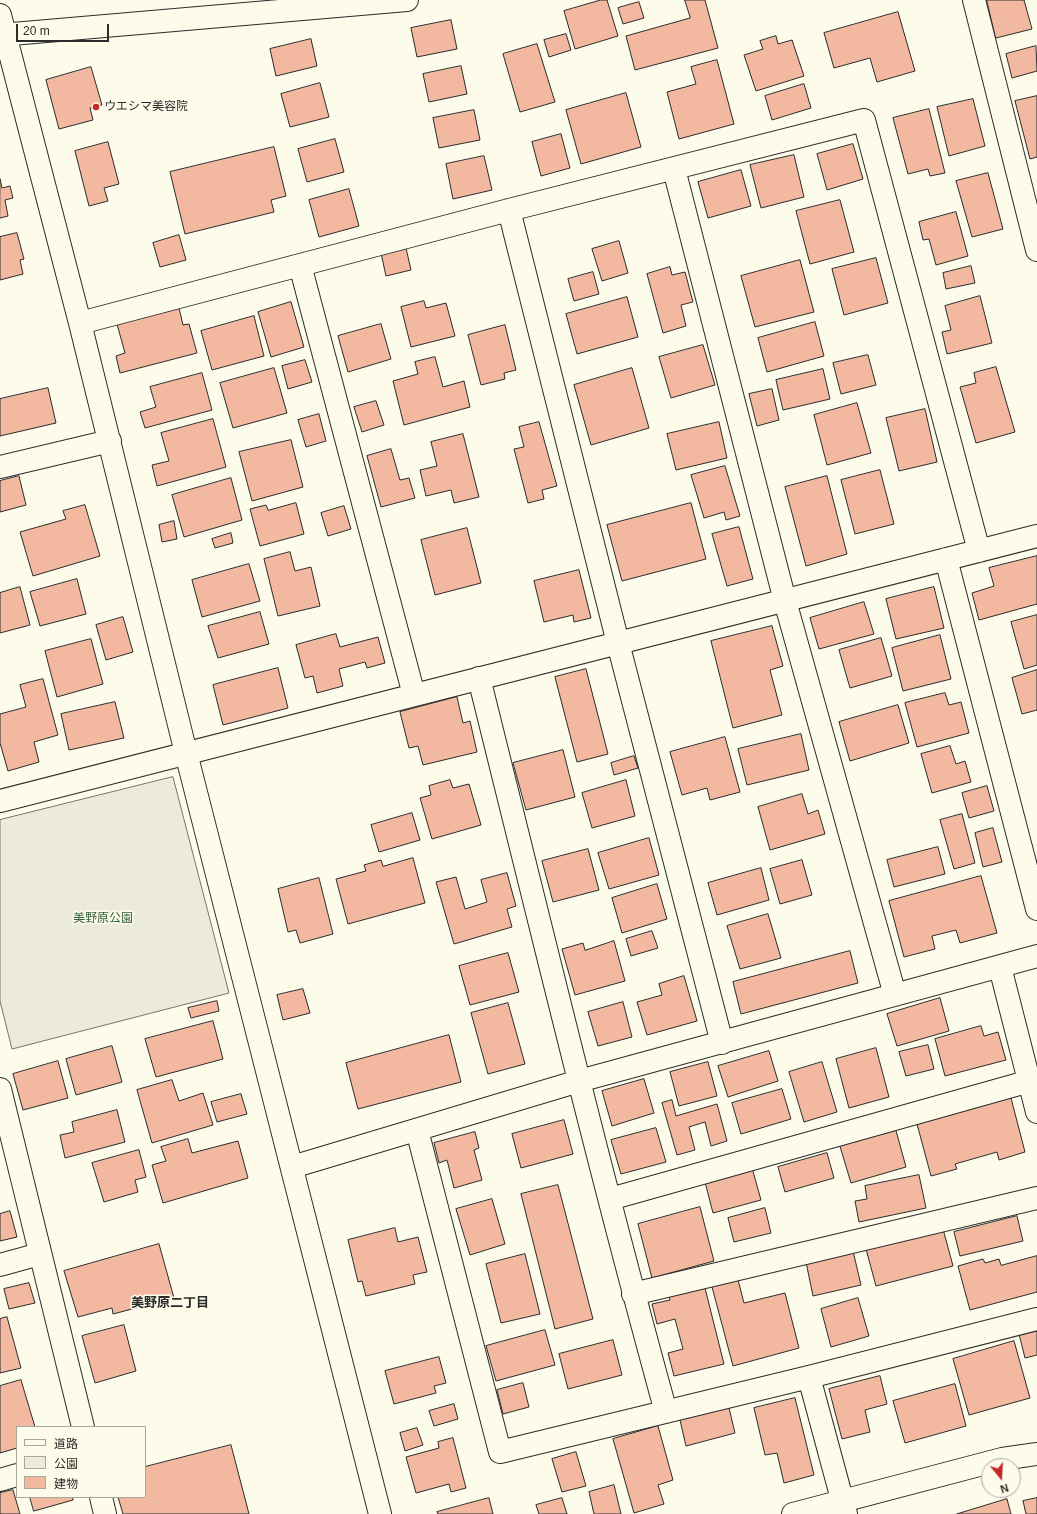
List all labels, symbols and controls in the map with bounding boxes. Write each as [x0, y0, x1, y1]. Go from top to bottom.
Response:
scale bar [18, 16, 111, 42]
text: 20 m [23, 24, 50, 38]
place label: ウエシマ美容院 [104, 100, 188, 114]
marker: ウエシマ美容院 [91, 102, 101, 112]
park label: 美野原公園 [73, 912, 133, 926]
district label: 美野原二丁目 [131, 1295, 209, 1311]
legend [16, 1426, 146, 1498]
text: 道路 [54, 1437, 78, 1451]
text: 公園 [54, 1457, 78, 1471]
north arrow [981, 1458, 1021, 1498]
text: 建物 [54, 1477, 78, 1491]
text: N [999, 1482, 1010, 1495]

